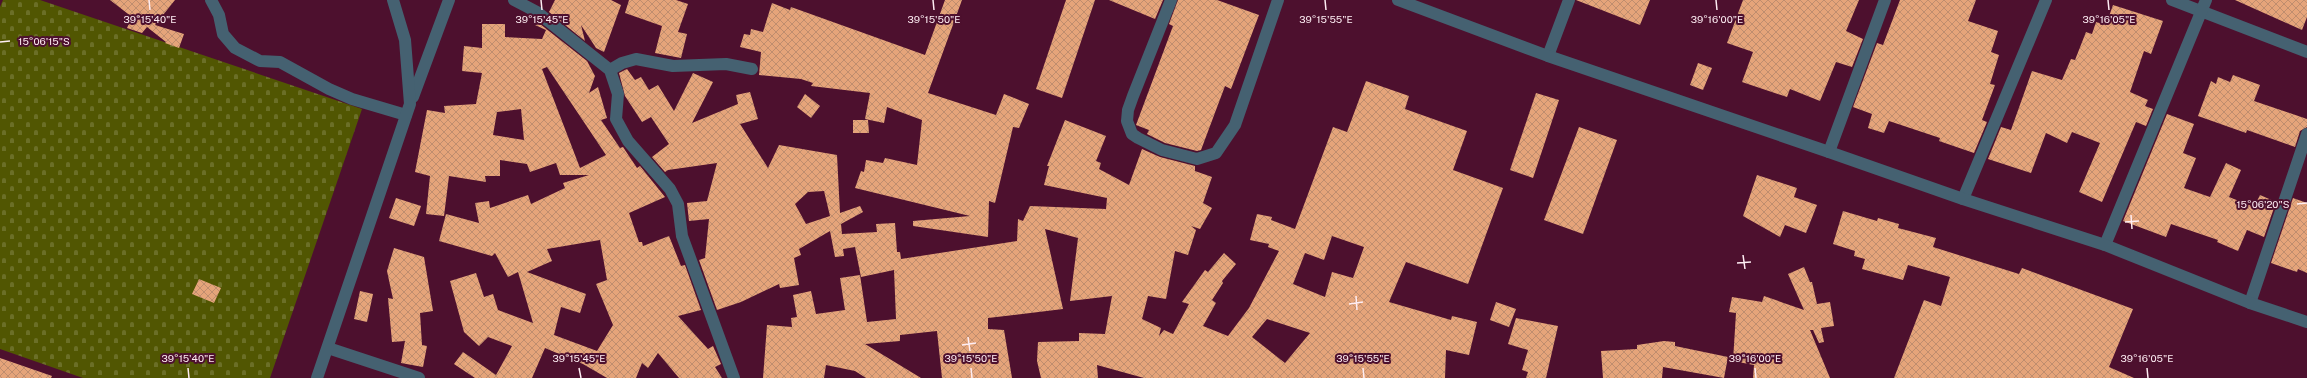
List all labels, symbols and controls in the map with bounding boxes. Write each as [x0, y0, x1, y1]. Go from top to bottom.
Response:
text: 39°15'40"E [124, 13, 176, 25]
text: 39°15'45"E [515, 13, 569, 25]
text: 39°15'50"E [907, 13, 961, 25]
text: 39°15'55"E [1299, 13, 1353, 25]
text: 39°16'00"E [1691, 13, 1743, 25]
text: 39°16'05"E [2083, 13, 2135, 25]
text: 15°06'15"S [18, 35, 70, 47]
text: 15°06'20"S [2237, 198, 2290, 210]
text: 39°15'40"E [162, 352, 214, 364]
text: 39°15'45"E [552, 352, 606, 364]
text: 39°15'50"E [944, 352, 998, 364]
text: 39°15'55"E [1336, 352, 1390, 364]
text: 39°16'00"E [1729, 352, 1781, 364]
text: 39°16'05"E [2121, 352, 2173, 364]

